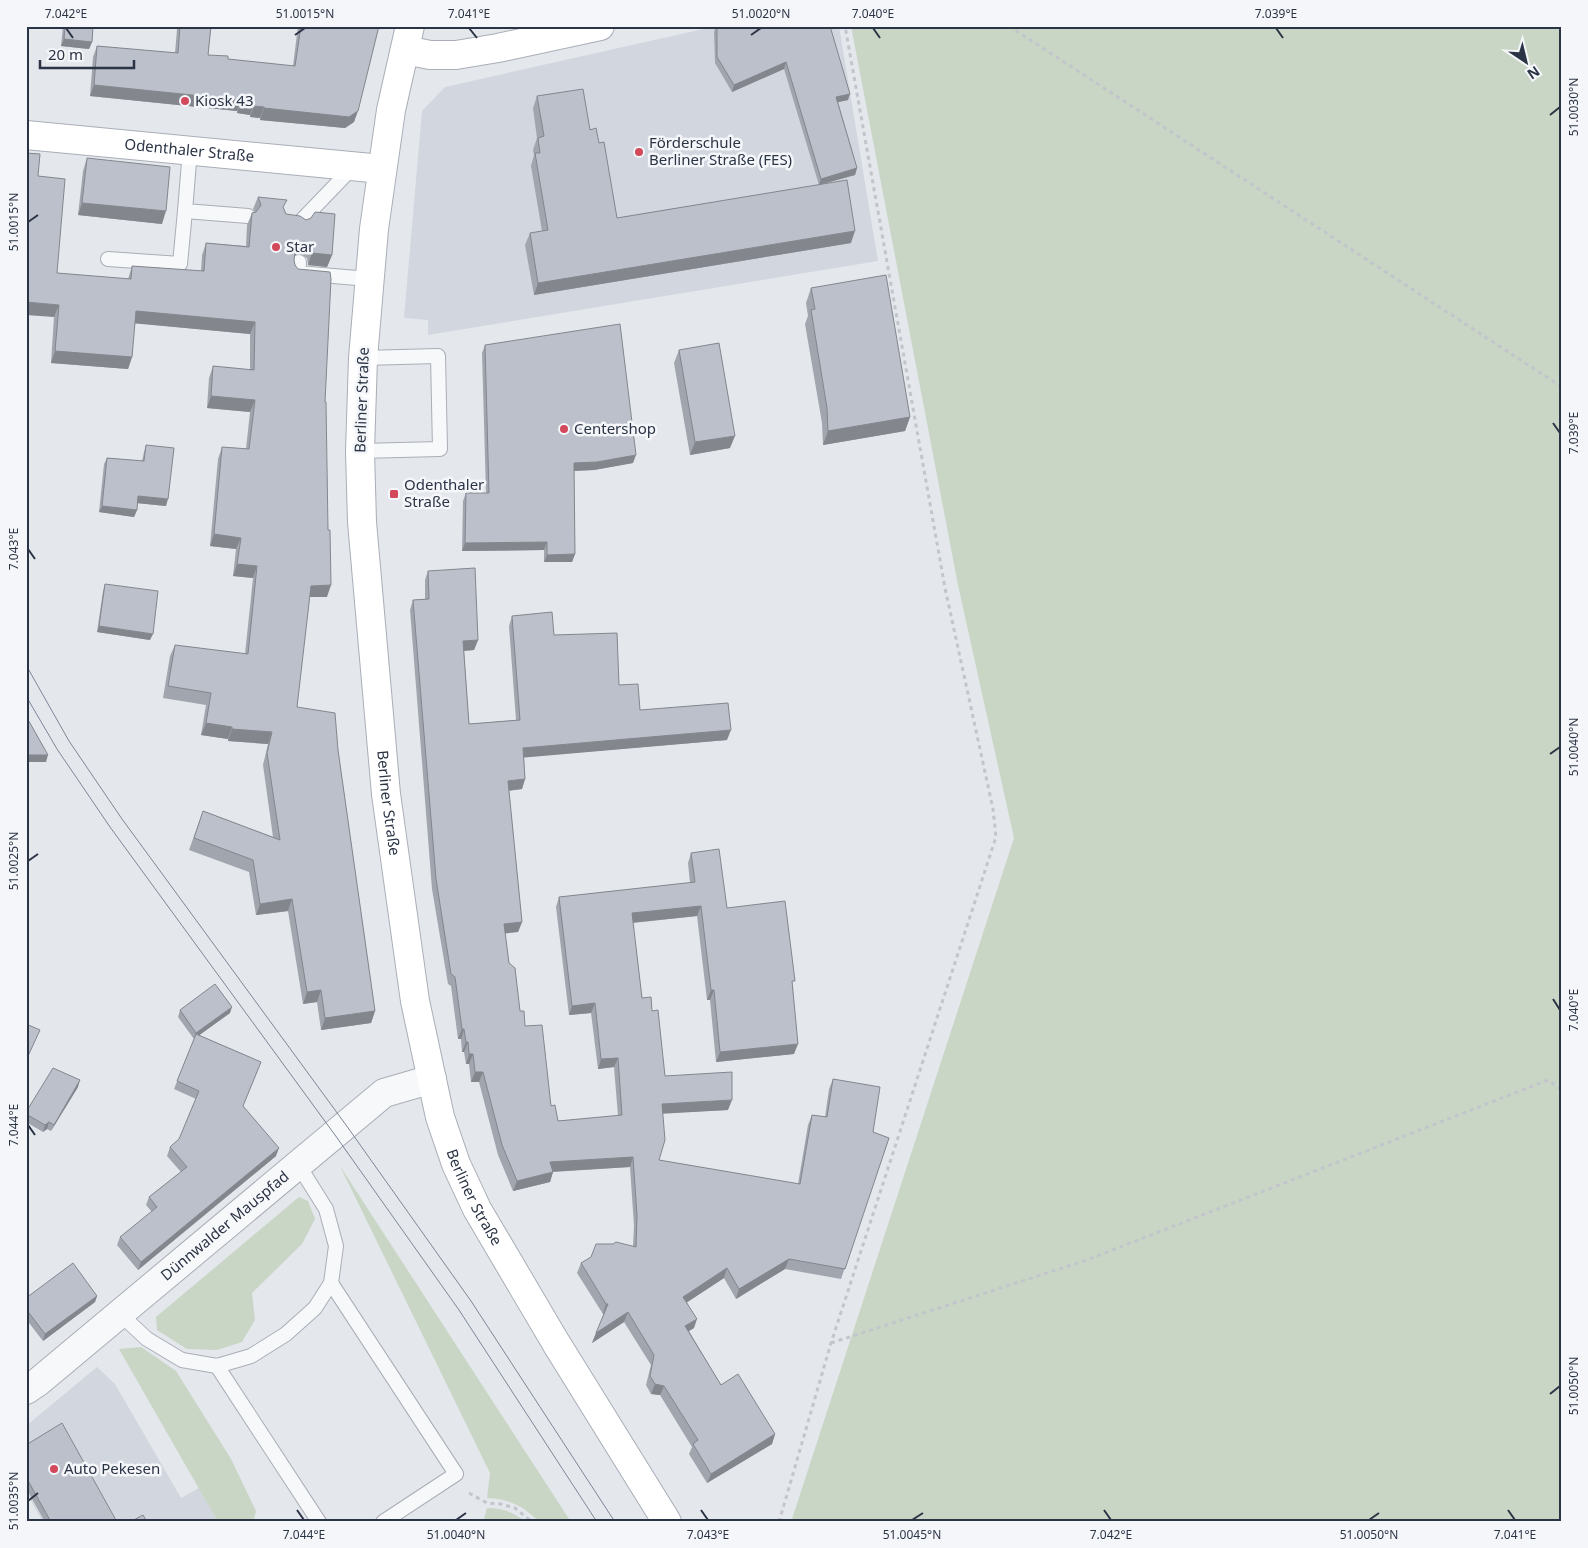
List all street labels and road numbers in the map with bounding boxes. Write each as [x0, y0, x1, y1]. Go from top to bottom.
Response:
street label: Odenthaler Straße [124, 133, 255, 166]
street label: Berliner Straße [349, 347, 373, 453]
street label: Berliner Straße [373, 749, 406, 857]
street label: Berliner Straße [443, 1146, 507, 1249]
street label: Dünnwalder Mauspfad [156, 1166, 293, 1284]

